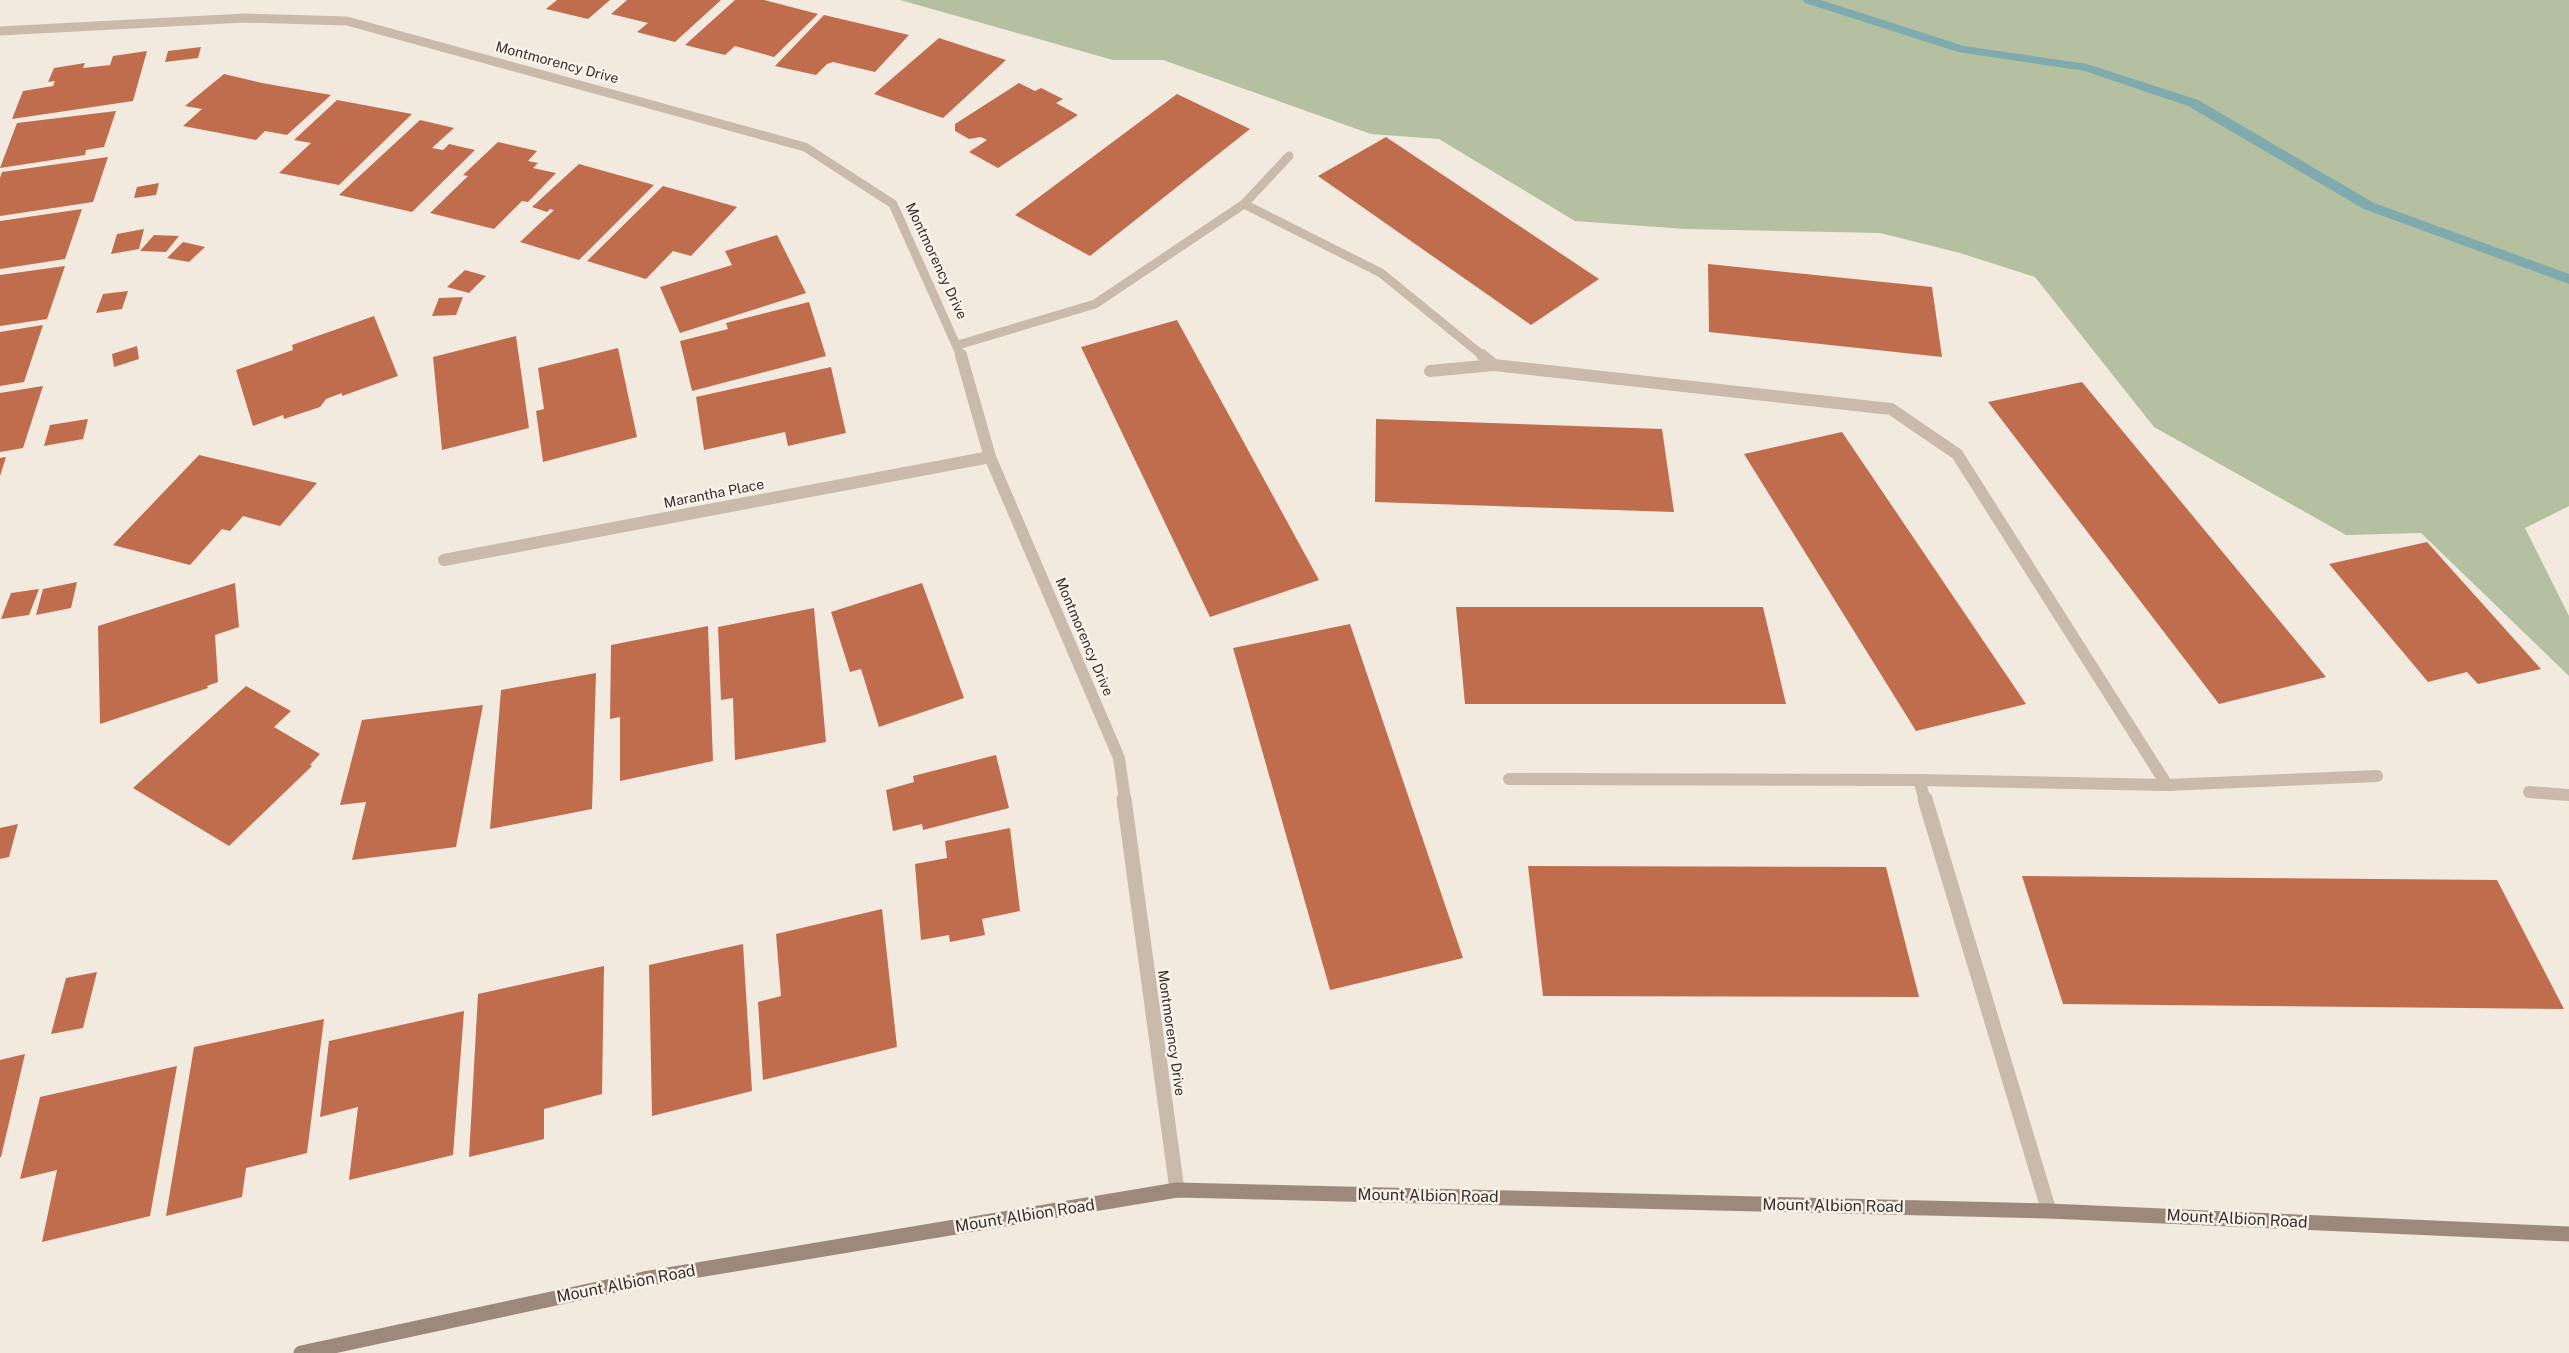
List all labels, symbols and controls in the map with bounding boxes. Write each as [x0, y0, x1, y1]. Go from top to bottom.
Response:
street label: Montmorency Drive [494, 38, 620, 88]
street label: Montmorency Drive [902, 200, 970, 322]
street label: Marantha Place [662, 476, 766, 512]
street label: Montmorency Drive [1052, 575, 1116, 699]
street label: Montmorency Drive [1154, 969, 1188, 1097]
street label: Mount Albion Road [1357, 1185, 1499, 1207]
street label: Mount Albion Road [954, 1195, 1096, 1237]
street label: Mount Albion Road [1762, 1195, 1904, 1217]
street label: Mount Albion Road [2166, 1206, 2308, 1232]
street label: Mount Albion Road [555, 1261, 697, 1307]

